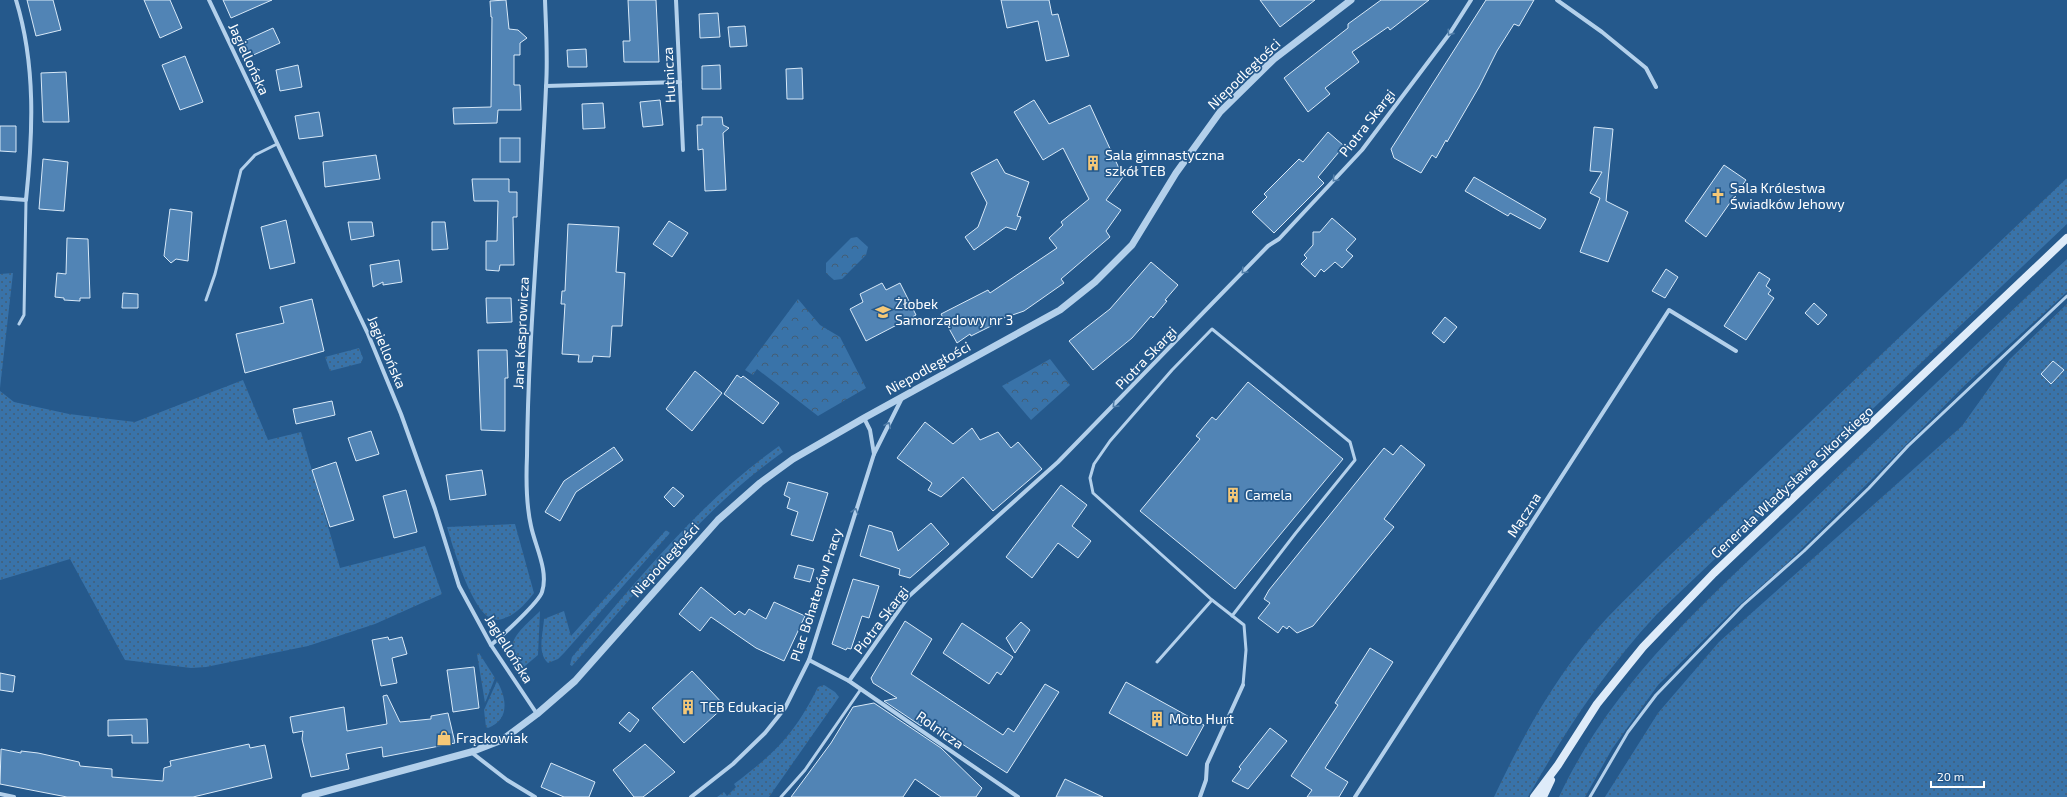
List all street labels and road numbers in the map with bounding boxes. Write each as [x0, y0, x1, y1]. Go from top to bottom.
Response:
street label: Jagiellońska [225, 20, 274, 98]
street label: Niepodległości [1204, 35, 1284, 113]
street label: Hutnicza [659, 47, 678, 103]
street label: Piotra Skargi [1335, 86, 1398, 160]
street label: Jana Kasprowicza [509, 276, 532, 390]
street label: Jagiellońska [364, 313, 410, 391]
street label: Piotra Skargi [1111, 323, 1180, 393]
street label: Niepodległości [882, 337, 973, 398]
street label: Generała Władysława Sikorskiego [1707, 402, 1876, 561]
street label: Mączna [1503, 489, 1544, 540]
street label: Niepodległości [627, 519, 703, 600]
street label: Plac Bohaterów Pracy [786, 526, 845, 664]
street label: Piotra Skargi [849, 582, 912, 657]
street label: Jagiellońska [482, 611, 537, 686]
street label: Rolnicza [913, 707, 967, 752]

